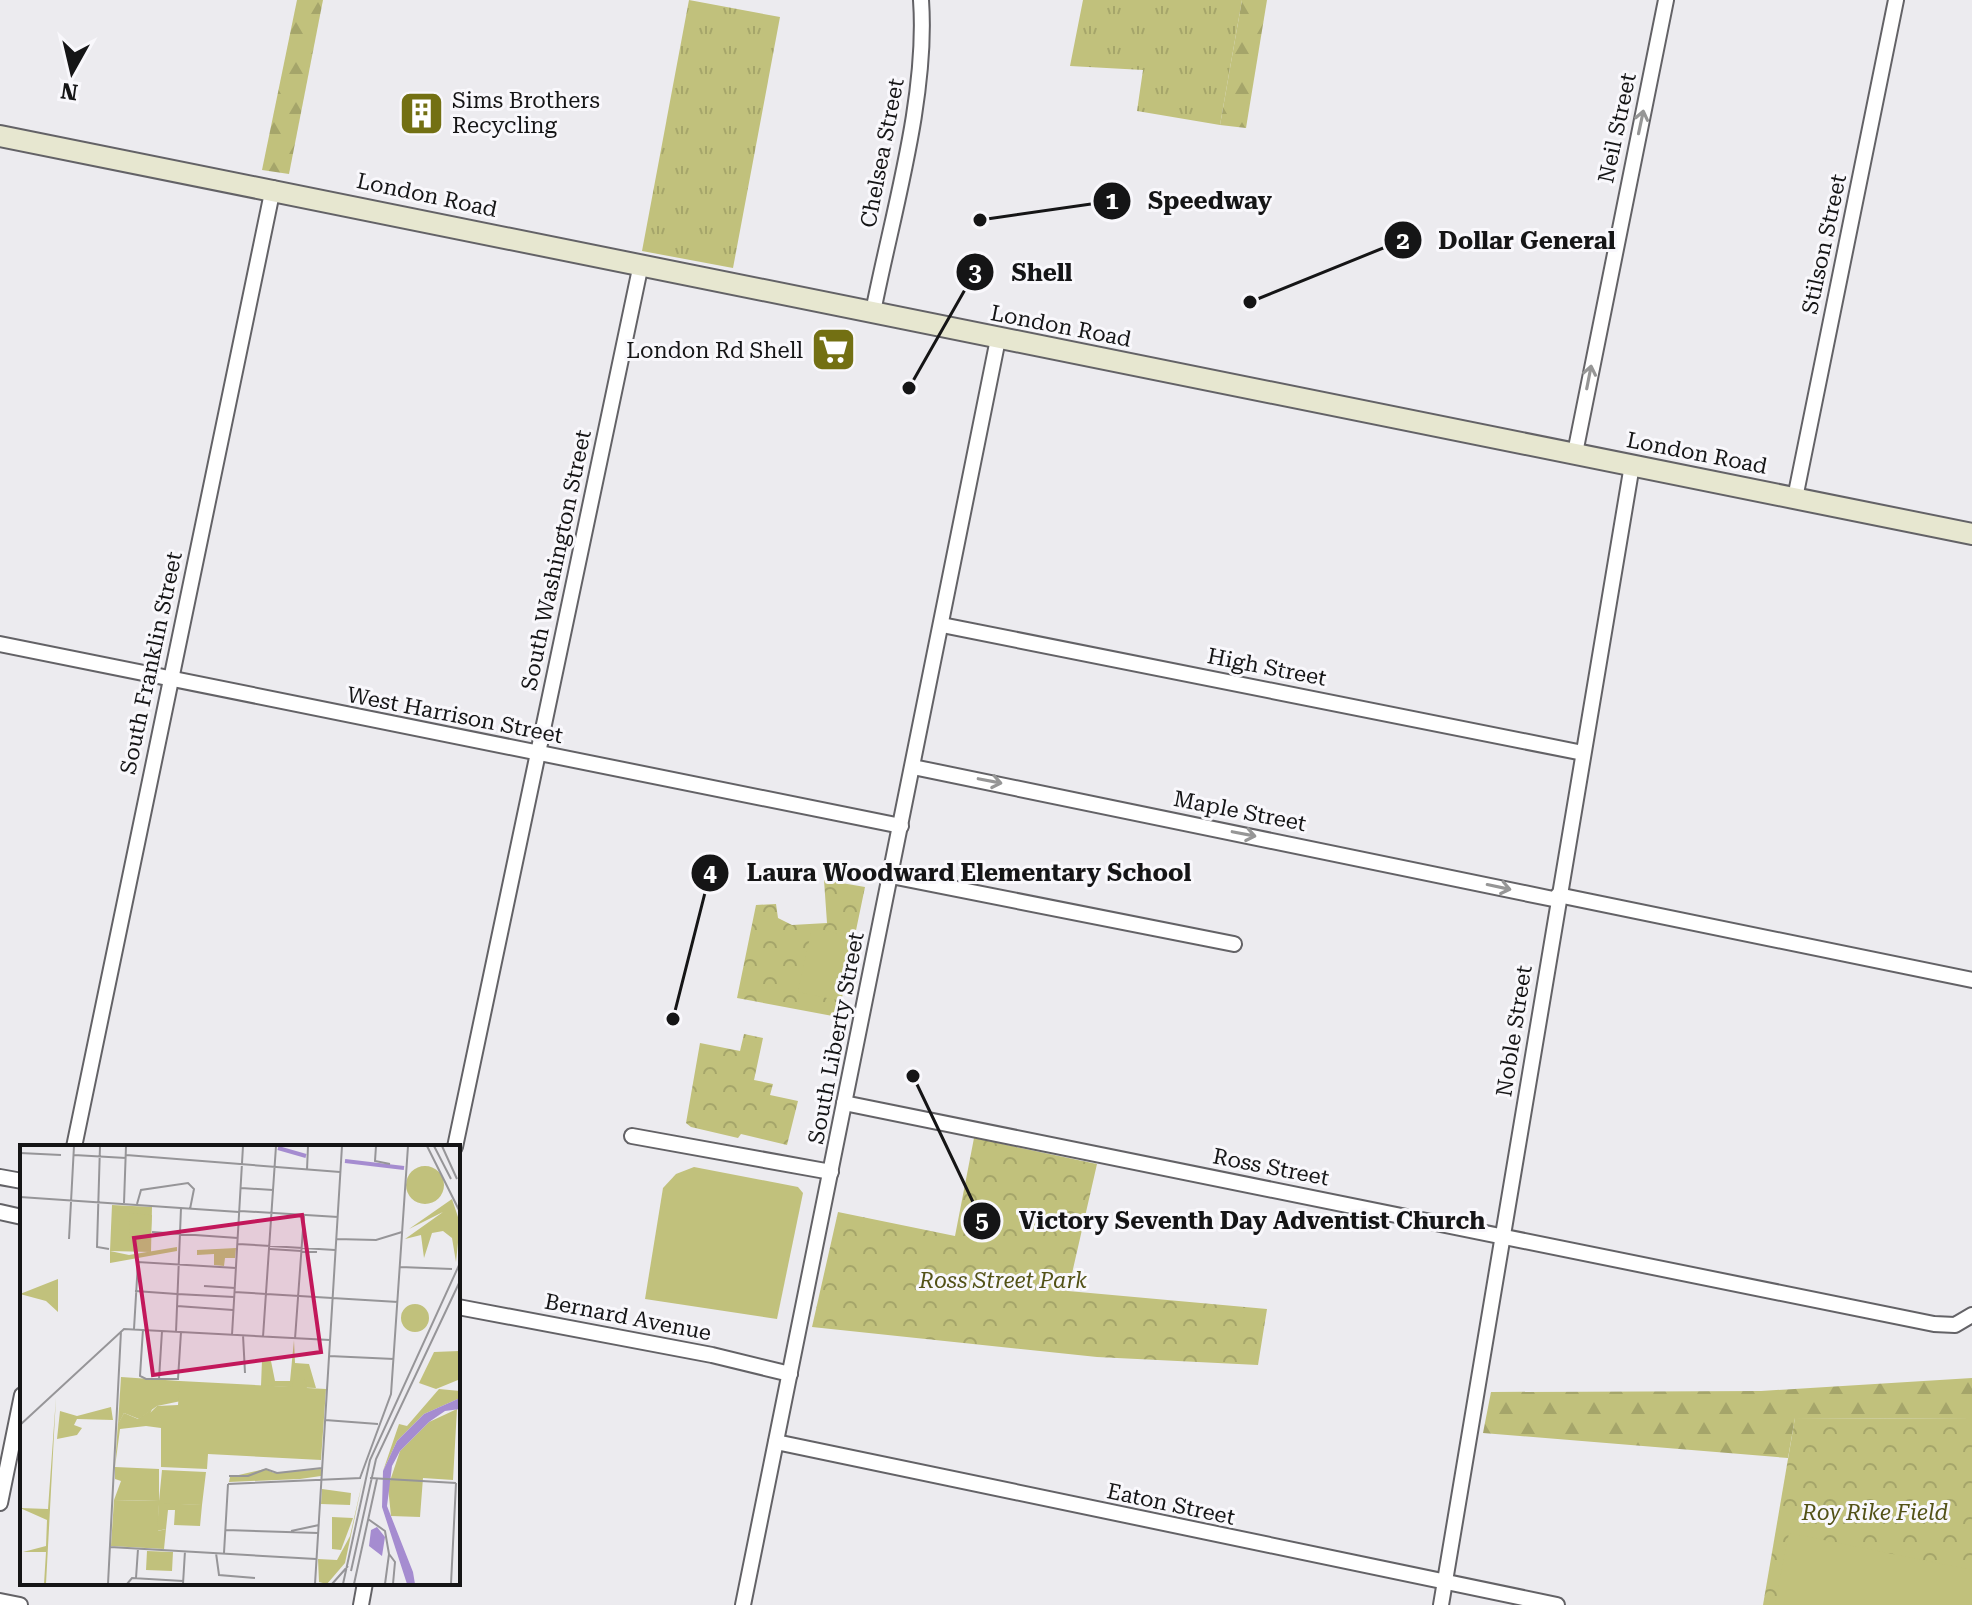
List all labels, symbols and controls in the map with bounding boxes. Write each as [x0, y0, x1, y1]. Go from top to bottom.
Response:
north arrow [32, 32, 112, 112]
street label: Neil Street [1593, 71, 1641, 185]
street label: Chelsea Street [855, 76, 909, 230]
text: N [59, 78, 79, 105]
place label: Sims Brothers Recycling [452, 88, 600, 138]
building icon: Sims Brothers Recycling [397, 89, 445, 137]
one-way arrow [1634, 109, 1649, 135]
street label: London Road [355, 168, 499, 222]
street label: Stilson Street [1797, 172, 1851, 316]
callout: Speedway [1092, 177, 1288, 225]
text: 1 [1105, 187, 1119, 215]
text: Speedway [1148, 187, 1272, 215]
callout: Dollar General [1383, 216, 1632, 264]
text: 2 [1396, 227, 1410, 255]
text: Dollar General [1438, 227, 1616, 255]
callout: Shell [955, 248, 1088, 296]
text: 3 [968, 259, 982, 287]
text: Shell [1012, 259, 1073, 287]
street label: London Road [988, 300, 1134, 352]
supermarket icon: London Rd Shell [810, 326, 858, 374]
place label: London Rd Shell [626, 338, 803, 363]
one-way arrow [1583, 364, 1598, 390]
street label: South Washington Street [516, 427, 596, 693]
street label: London Road [1624, 427, 1770, 479]
street label: South Franklin Street [115, 549, 187, 777]
street label: High Street [1205, 643, 1329, 691]
street label: West Harrison Street [345, 682, 565, 748]
one-way arrow [977, 774, 1002, 789]
street label: Maple Street [1172, 786, 1308, 836]
one-way arrow [1231, 828, 1257, 843]
callout: Laura Woodward Elementary School [690, 849, 1207, 897]
text: 4 [703, 859, 717, 887]
text: Laura Woodward Elementary School [747, 859, 1191, 887]
one-way arrow [1486, 880, 1511, 895]
street label: South Liberty Street [803, 930, 869, 1146]
street label: Noble Street [1491, 964, 1537, 1098]
street label: Ross Street [1211, 1143, 1331, 1191]
inset map [20, 1145, 460, 1585]
callout: Victory Seventh Day Adventist Church [962, 1197, 1501, 1245]
text: 5 [975, 1207, 989, 1235]
text: Victory Seventh Day Adventist Church [1019, 1207, 1485, 1235]
park label: Ross Street Park [918, 1268, 1087, 1293]
street label: Bernard Avenue [542, 1289, 714, 1345]
street label: Eaton Street [1105, 1478, 1237, 1530]
park label: Roy Rike Field [1801, 1500, 1949, 1525]

